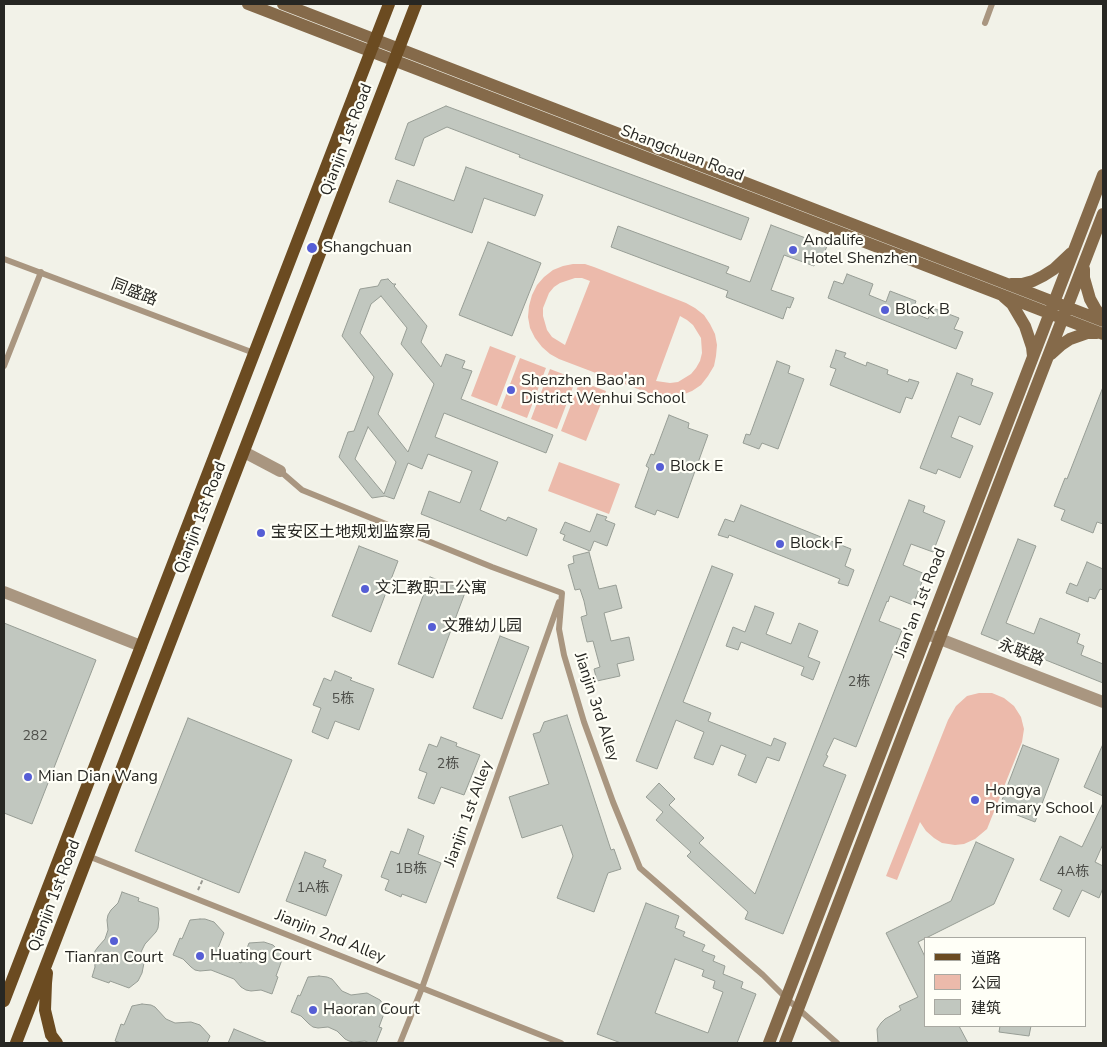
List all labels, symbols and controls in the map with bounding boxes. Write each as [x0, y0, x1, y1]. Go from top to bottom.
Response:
street label: Qianjin 1st Road [317, 81, 377, 199]
street label: Shangchuan Road [618, 122, 746, 186]
place label: Andalife Hotel Shenzhen [803, 231, 917, 269]
place label: Shangchuan [323, 238, 412, 258]
marker: Shangchuan [305, 241, 319, 255]
marker: Andalife Hotel Shenzhen [787, 244, 799, 256]
street label: 同盛路 [108, 275, 160, 311]
place label: Block B [895, 300, 950, 320]
marker: Block B [879, 304, 891, 316]
place label: Shenzhen Bao'an District Wenhui School [521, 371, 685, 409]
marker: Shenzhen Bao'an District Wenhui School [505, 384, 517, 396]
place label: Block E [670, 457, 723, 477]
street label: Qianjin 1st Road [171, 459, 231, 577]
marker: Block E [654, 461, 666, 473]
place label: 宝安区土地规划监察局 [271, 523, 431, 543]
marker: 宝安区土地规划监察局 [255, 527, 267, 539]
place label: Block F [790, 534, 843, 554]
marker: Block F [774, 538, 786, 550]
street label: Jian'an 1st Road [891, 545, 951, 661]
place label: 文汇教职工公寓 [375, 579, 487, 599]
marker: 文汇教职工公寓 [359, 583, 371, 595]
place label: 文雅幼儿园 [442, 617, 522, 637]
marker: 文雅幼儿园 [426, 621, 438, 633]
street label: 永联路 [995, 635, 1047, 671]
street label: Jianjin 3rd Alley [569, 650, 623, 764]
house number: 2栋 [848, 675, 870, 691]
house number: 5栋 [332, 692, 354, 708]
house number: 282 [22, 729, 48, 745]
house number: 2栋 [437, 757, 459, 773]
street label: Jianjin 1st Alley [441, 758, 497, 870]
place label: Mian Dian Wang [38, 767, 158, 787]
marker: Mian Dian Wang [22, 771, 34, 783]
place label: Hongya Primary School [985, 781, 1094, 819]
marker: Hongya Primary School [969, 794, 981, 806]
street label: Qianjin 1st Road [25, 837, 85, 955]
house number: 1B栋 [395, 862, 427, 878]
house number: 4A栋 [1057, 865, 1089, 881]
house number: 1A栋 [297, 881, 329, 897]
street label: Jianjin 2nd Alley [272, 906, 388, 968]
marker: Tianran Court [108, 935, 120, 947]
legend [924, 937, 1087, 1027]
place label: Huating Court [210, 946, 311, 966]
place label: Tianran Court [65, 948, 163, 968]
text: 道路 [971, 948, 1001, 968]
marker: Huating Court [194, 950, 206, 962]
text: 公园 [971, 973, 1001, 993]
text: 建筑 [971, 998, 1001, 1018]
place label: Haoran Court [323, 1000, 420, 1020]
marker: Haoran Court [307, 1004, 319, 1016]

